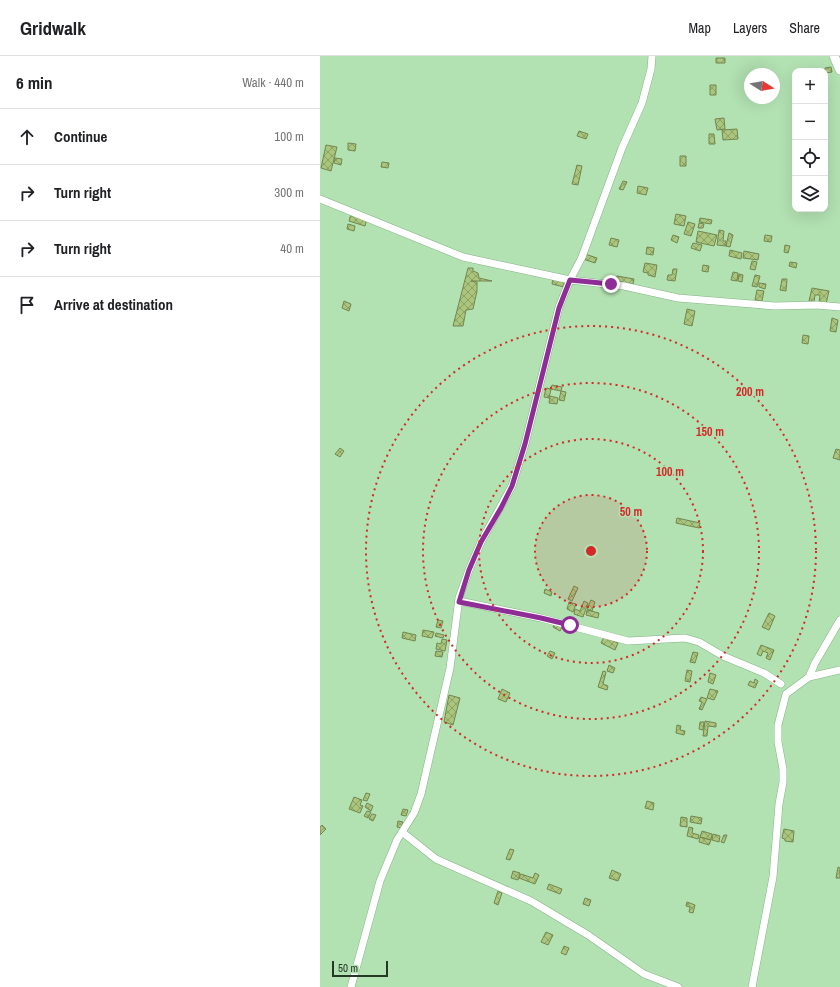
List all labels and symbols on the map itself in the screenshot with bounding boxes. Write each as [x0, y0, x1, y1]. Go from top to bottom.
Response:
north arrow [744, 68, 780, 104]
route end [602, 275, 620, 293]
text: 200 m [736, 384, 764, 400]
text: 150 m [696, 424, 724, 440]
text: 100 m [656, 464, 684, 480]
text: 50 m [620, 504, 642, 520]
centre of rings [584, 544, 598, 558]
route start [561, 616, 579, 634]
scale bar [332, 959, 388, 978]

